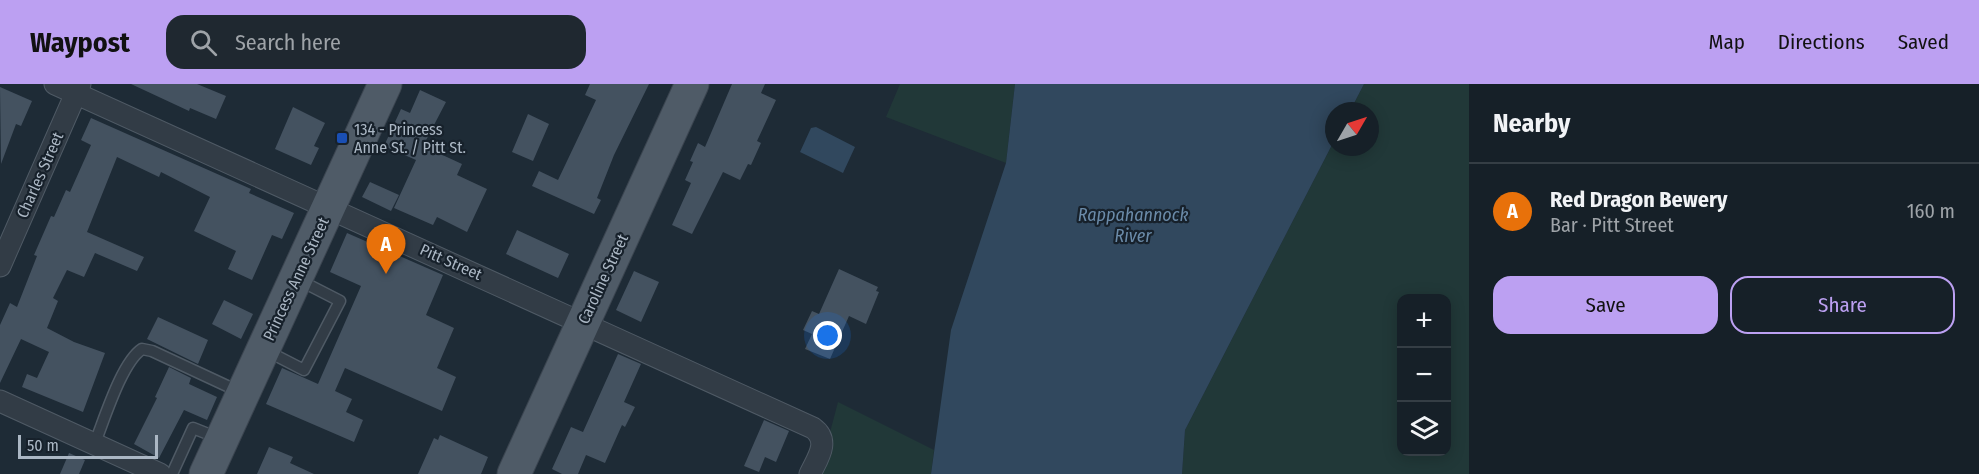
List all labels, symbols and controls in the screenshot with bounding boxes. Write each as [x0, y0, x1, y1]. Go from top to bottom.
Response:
search box [166, 15, 586, 69]
text: Waypost [30, 26, 130, 59]
icon: search [187, 26, 220, 59]
text: Search here [235, 29, 341, 56]
text: Map [1708, 29, 1745, 55]
text: Directions [1778, 29, 1865, 55]
text: Saved [1898, 29, 1949, 55]
north arrow [1325, 102, 1379, 156]
text: Nearby [1493, 108, 1570, 139]
place label: 134 - Princess Anne St. / Pitt St. [354, 120, 466, 157]
street label: Charles Street [13, 129, 68, 221]
marker: 134 - Princess Anne St. / Pitt St. [335, 131, 349, 145]
text: Red Dragon Bewery [1550, 186, 1728, 213]
text: A [1507, 199, 1518, 223]
text: 160 m [1907, 199, 1955, 223]
water label: Rappahannock River [1078, 204, 1188, 247]
text: Bar · Pitt Street [1550, 213, 1674, 237]
street label: Princess Anne Street [259, 214, 333, 344]
pin: A [366, 224, 406, 274]
street label: Caroline Street [574, 230, 632, 327]
street label: Pitt Street [417, 240, 486, 284]
button: Save [1493, 276, 1718, 334]
button: Share [1730, 276, 1955, 334]
map controls [1397, 294, 1451, 456]
button: + [1397, 294, 1451, 348]
your location [813, 321, 842, 350]
button: − [1397, 348, 1451, 402]
button: layers [1397, 402, 1451, 456]
scale bar [18, 432, 158, 460]
text: 50 m [27, 436, 59, 455]

